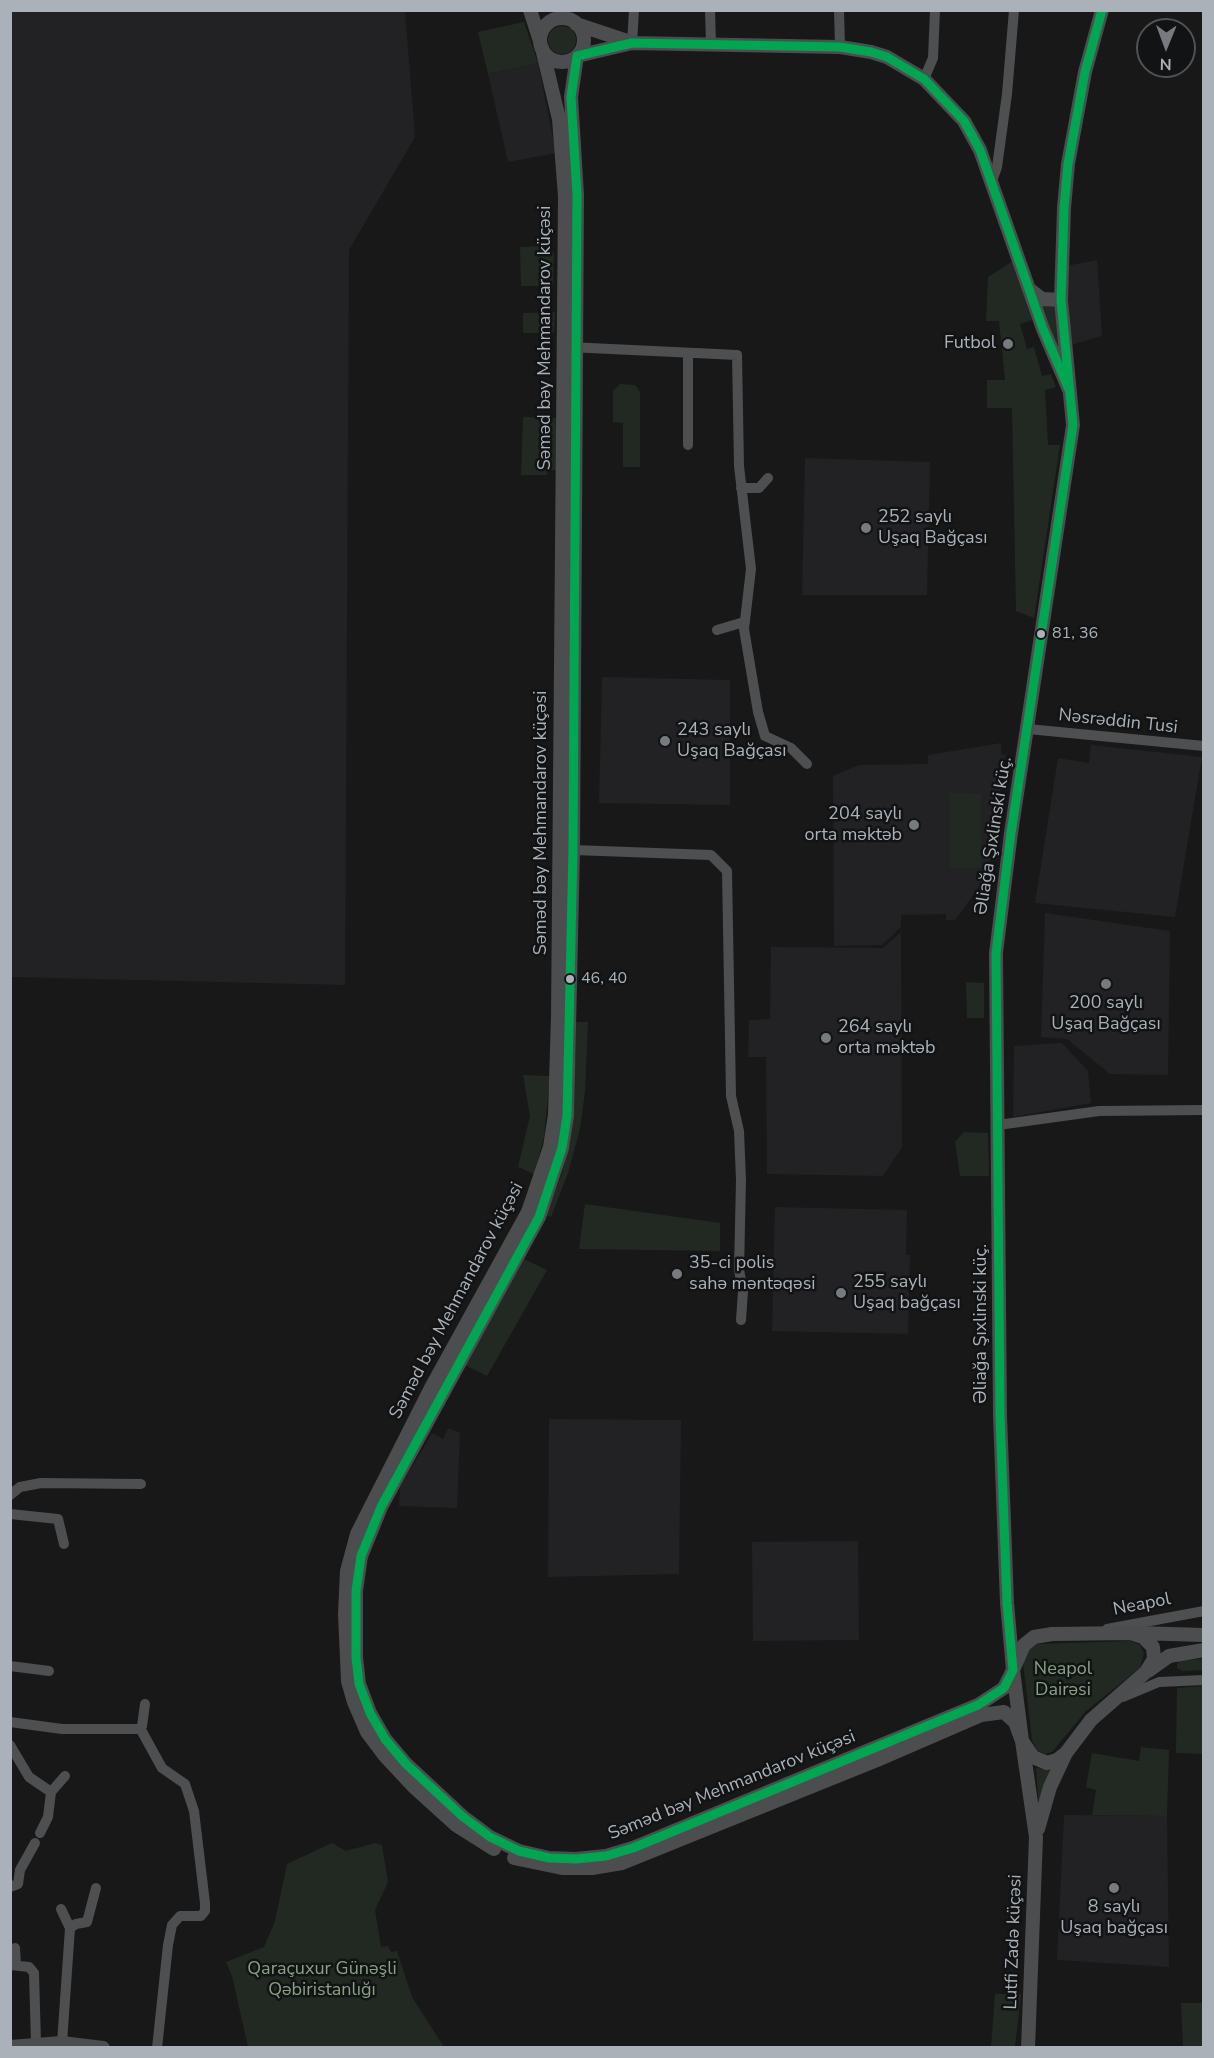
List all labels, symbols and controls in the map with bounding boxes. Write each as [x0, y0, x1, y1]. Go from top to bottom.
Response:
north arrow [1136, 18, 1196, 78]
text: N [1160, 53, 1172, 75]
street label: Səməd bəy Mehmandarov küçəsi [535, 206, 557, 470]
place label: Futbol [944, 333, 996, 355]
marker: Futbol [1001, 337, 1015, 351]
place label: 252 saylı Uşaq Bağçası [878, 507, 987, 550]
marker: 252 saylı Uşaq Bağçası [859, 521, 873, 535]
place label: 81, 36 [1052, 624, 1098, 644]
marker: 81, 36 [1035, 628, 1047, 640]
street label: Səməd bəy Mehmandarov küçəsi [531, 691, 553, 955]
street label: Nəsrəddin Tusi [1057, 705, 1179, 739]
place label: 243 saylı Uşaq Bağçası [677, 720, 786, 762]
marker: 243 saylı Uşaq Bağçası [658, 734, 672, 748]
street label: Əliağa Şıxlinski küç. [971, 755, 1017, 917]
place label: 204 saylı orta məktəb [805, 804, 902, 846]
marker: 204 saylı orta məktəb [907, 818, 921, 832]
place label: 46, 40 [581, 969, 627, 989]
marker: 46, 40 [564, 973, 576, 985]
marker: 200 saylı Uşaq Bağçası [1099, 977, 1113, 991]
place label: 200 saylı Uşaq Bağçası [1051, 993, 1161, 1036]
place label: 264 saylı orta məktəb [838, 1017, 935, 1060]
marker: 264 saylı orta məktəb [819, 1031, 833, 1045]
street label: Səməd bəy Mehmandarov küçəsi [385, 1179, 529, 1423]
street label: Əliağa Şıxlinski küç. [971, 1244, 993, 1404]
place label: 35-ci polis sahə məntəqəsi [689, 1253, 816, 1296]
marker: 35-ci polis sahə məntəqəsi [670, 1267, 684, 1281]
place label: 255 saylı Uşaq bağçası [853, 1272, 961, 1314]
marker: 255 saylı Uşaq bağçası [834, 1286, 848, 1300]
street label: Neapol [1111, 1589, 1173, 1621]
park label: Neapol Dairəsi [1034, 1659, 1092, 1702]
street label: Səməd bəy Mehmandarov küçəsi [605, 1726, 859, 1846]
street label: Lutfi Zadə küçəsi [1001, 1874, 1027, 2010]
marker: 8 saylı Uşaq bağçası [1107, 1881, 1121, 1895]
place label: 8 saylı Uşaq bağçası [1060, 1897, 1168, 1940]
park label: Qaraçuxur Günəşli Qəbiristanlığı [247, 1959, 397, 2002]

